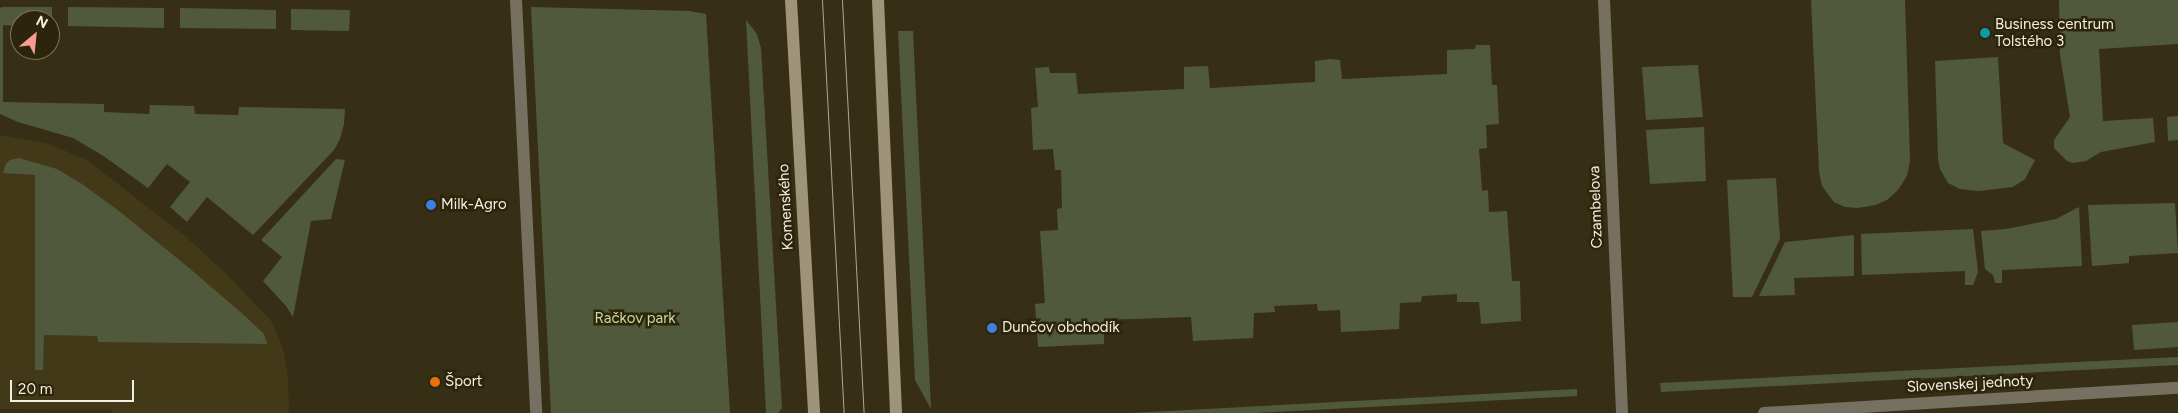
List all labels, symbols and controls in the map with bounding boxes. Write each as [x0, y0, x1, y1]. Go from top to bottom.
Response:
north arrow [10, 10, 60, 60]
text: N [33, 12, 51, 32]
place label: Business centrum Tolstého 3 [1995, 15, 2114, 50]
marker: Business centrum Tolstého 3 [1979, 27, 1991, 39]
street label: Komenského [775, 163, 797, 251]
street label: Czambelova [1586, 165, 1606, 249]
place label: Milk-Agro [441, 196, 507, 214]
marker: Milk-Agro [425, 199, 437, 211]
park label: Račkov park [594, 310, 676, 328]
place label: Dunčov obchodík [1002, 319, 1119, 337]
marker: Dunčov obchodík [986, 322, 998, 334]
scale bar [12, 370, 136, 402]
street label: Slovenskej jednoty [1906, 372, 2034, 396]
place label: Šport [445, 373, 483, 391]
marker: Šport [429, 376, 441, 388]
text: 20 m [18, 380, 52, 398]

